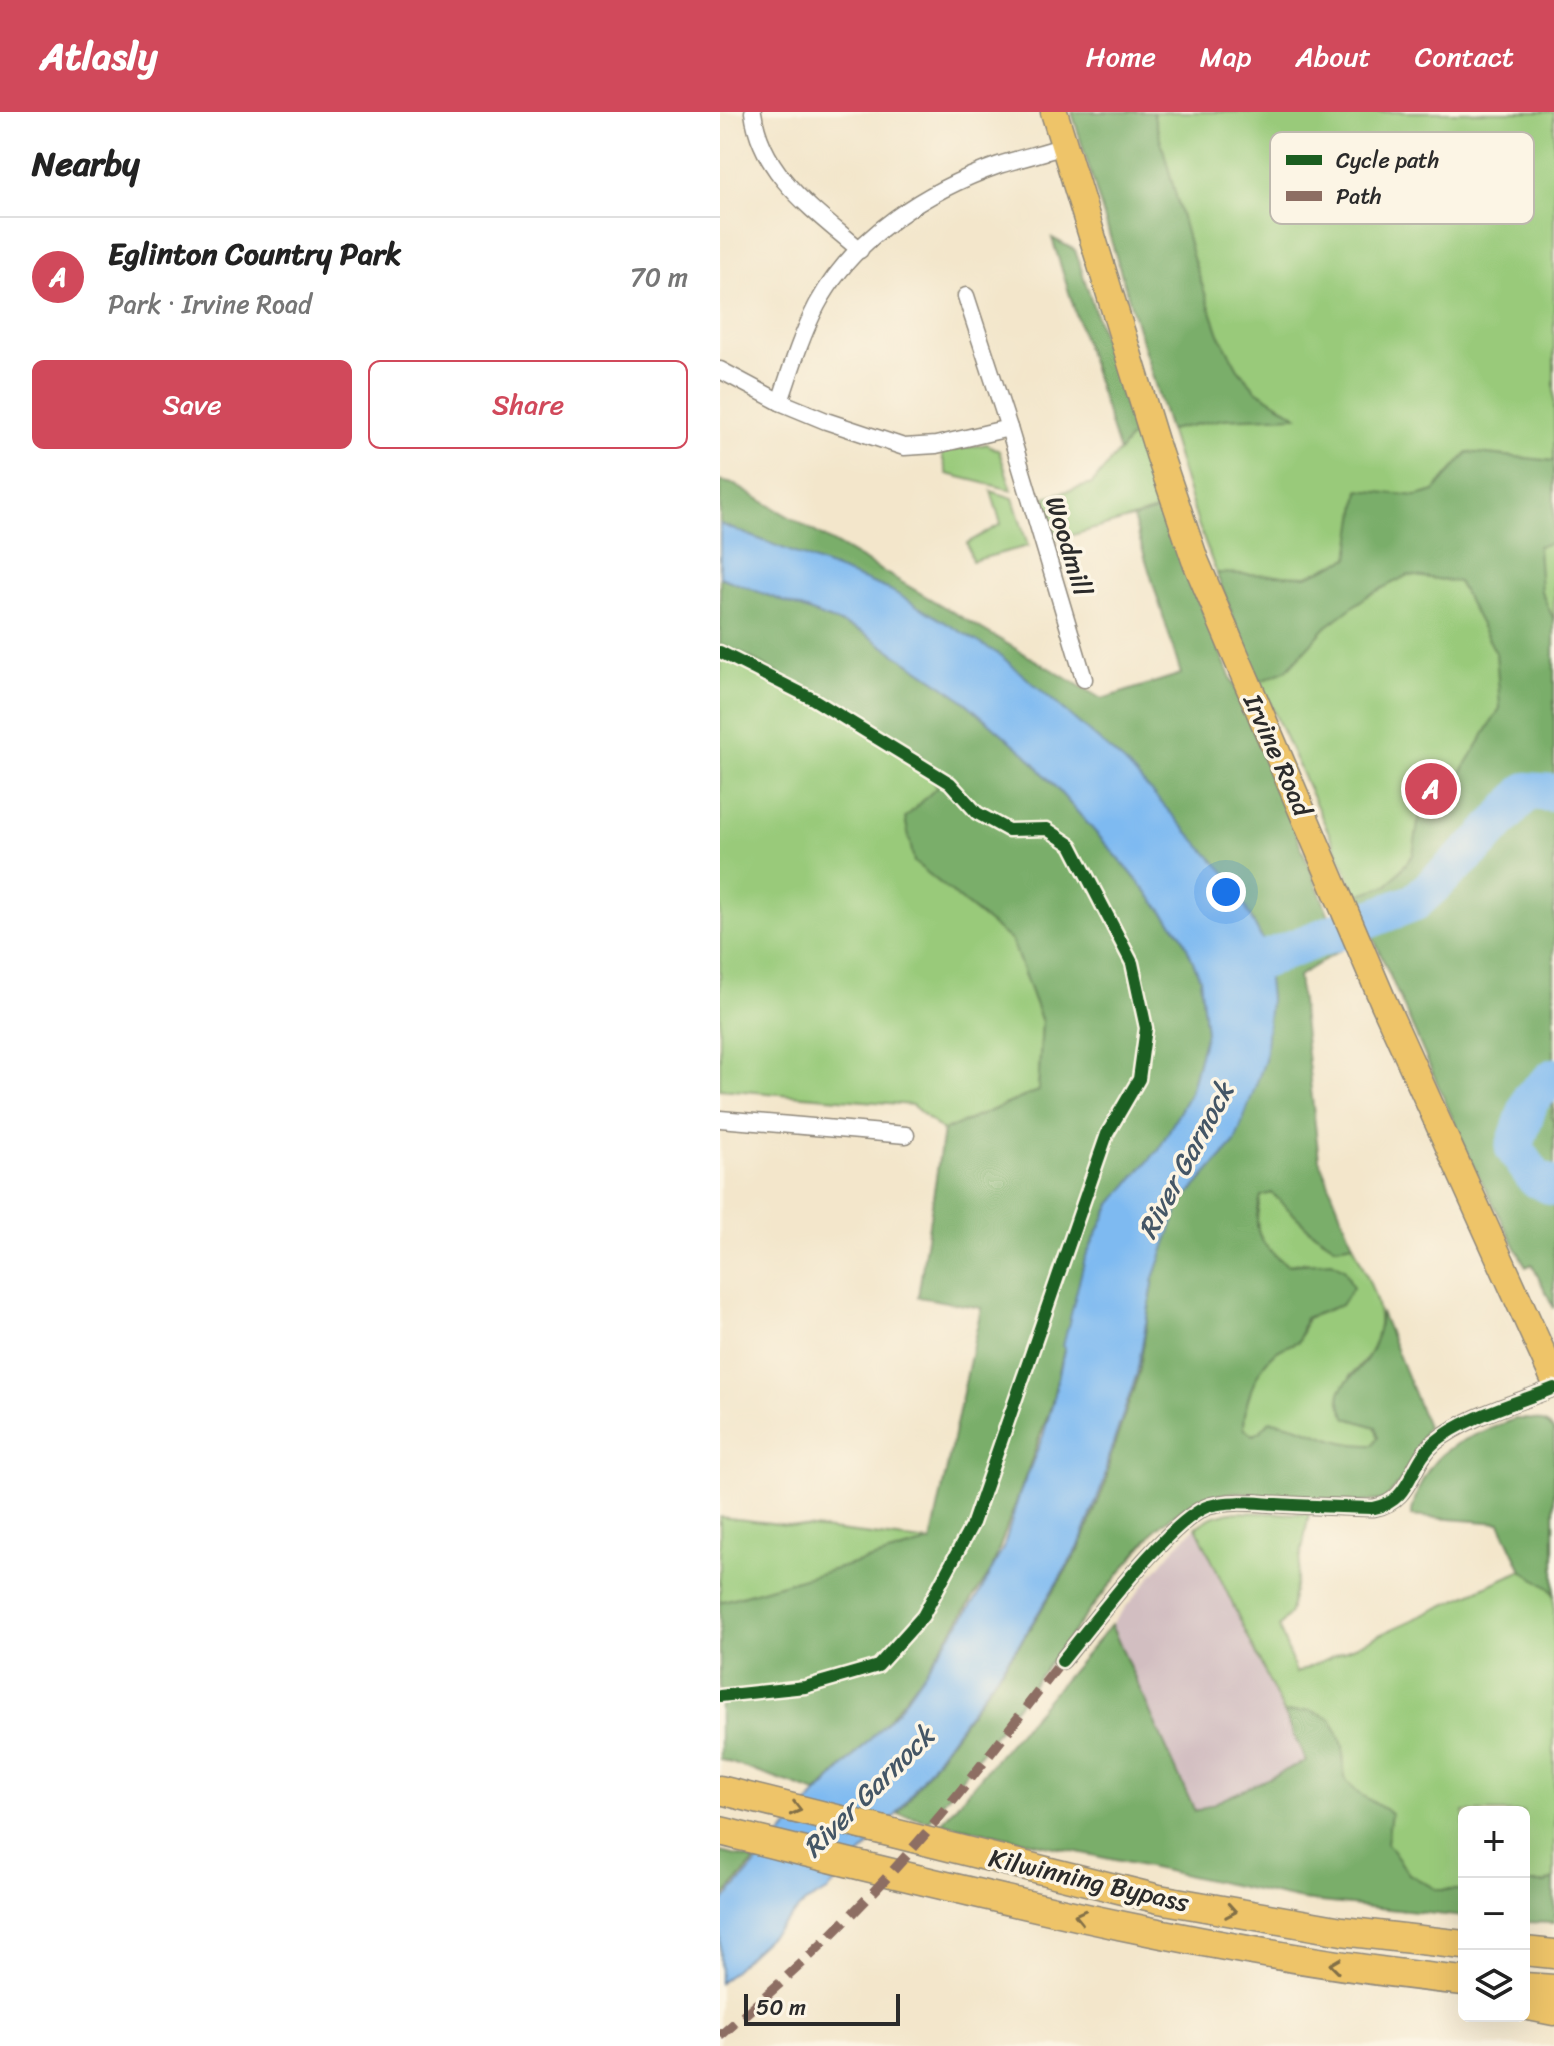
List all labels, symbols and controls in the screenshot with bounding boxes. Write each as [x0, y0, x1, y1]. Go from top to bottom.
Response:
text: Atlasly [40, 23, 158, 90]
text: Home [1086, 32, 1156, 81]
text: Map [1200, 32, 1251, 81]
text: About [1295, 32, 1371, 81]
text: Contact [1415, 32, 1514, 81]
legend [1270, 132, 1534, 224]
text: Nearby [32, 134, 140, 194]
text: Cycle path [1336, 141, 1439, 180]
text: Path [1336, 177, 1382, 216]
text: Eglinton Country Park [108, 227, 401, 281]
text: A [49, 254, 67, 300]
text: 70 m [630, 254, 688, 300]
text: Park · Irvine Road [108, 281, 312, 327]
button: Save [32, 360, 352, 449]
button: Share [368, 360, 688, 449]
street label: Woodmill [1032, 490, 1106, 602]
street label: Irvine Road [1230, 685, 1326, 826]
pin: A [1405, 759, 1457, 819]
your location [1206, 872, 1246, 912]
water label: River Garnock [1123, 1071, 1248, 1248]
water label: River Garnock [790, 1712, 948, 1870]
one-way arrow [788, 1800, 802, 1817]
map controls [1458, 1806, 1530, 2022]
button: + [1458, 1806, 1530, 1878]
street label: Kilwinning Bypass [984, 1835, 1195, 1926]
button: − [1458, 1878, 1530, 1950]
one-way arrow [1225, 1902, 1238, 1919]
one-way arrow [1074, 1908, 1087, 1925]
button: layers [1458, 1950, 1530, 2022]
one-way arrow [1328, 1957, 1342, 1974]
text: 50 m [756, 1988, 806, 2027]
scale bar [744, 1990, 900, 2026]

